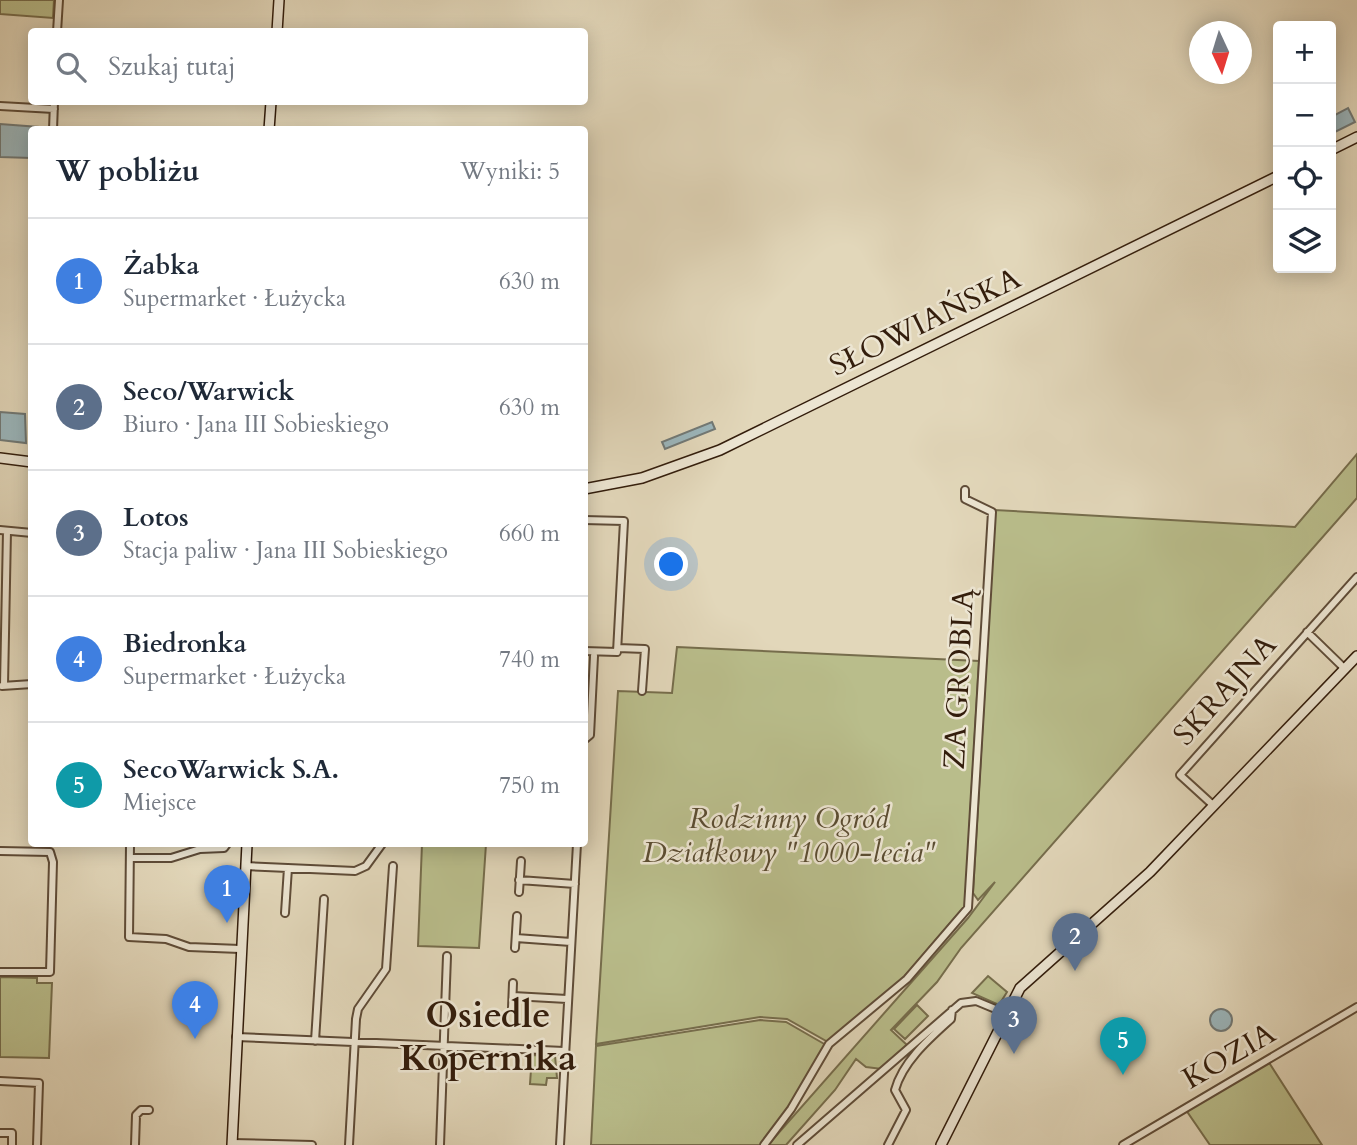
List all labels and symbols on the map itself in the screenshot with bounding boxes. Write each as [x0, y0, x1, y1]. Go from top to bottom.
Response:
north arrow [1189, 21, 1252, 84]
street label: SŁOWIAŃSKA [822, 258, 1028, 386]
your location [654, 547, 688, 581]
street label: ZA GROBLĄ [934, 587, 984, 771]
street label: SKRAJNA [1164, 625, 1286, 754]
park label: Rodzinny Ogród Działkowy "1000-lecia" [643, 798, 935, 873]
pin: 1 [204, 865, 250, 923]
pin: 2 [1052, 913, 1098, 971]
pin: 4 [172, 981, 218, 1039]
district label: Osiedle Kopernika [399, 990, 577, 1083]
pin: 3 [991, 996, 1037, 1054]
street label: KOZIA [1175, 1013, 1284, 1099]
pin: 5 [1100, 1017, 1146, 1075]

